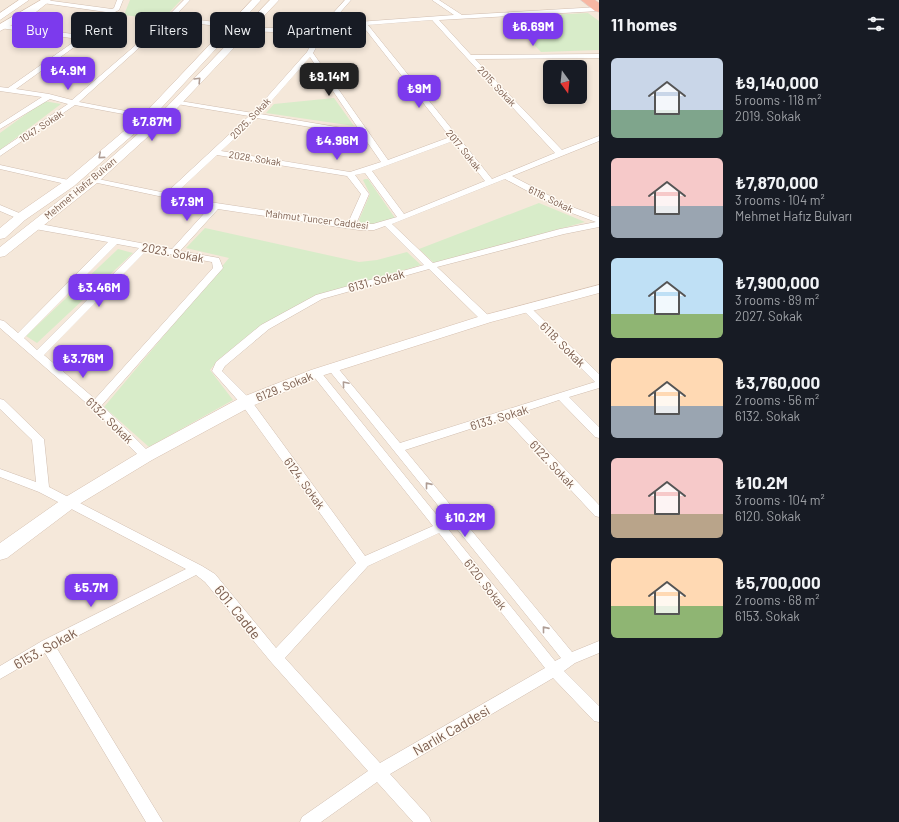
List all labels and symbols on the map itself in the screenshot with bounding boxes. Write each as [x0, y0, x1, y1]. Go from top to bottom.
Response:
pin: ₺6.69M [500, 13, 566, 47]
pin: ₺4.9M [40, 57, 96, 91]
north arrow [543, 60, 587, 104]
pin: ₺9.14M [296, 63, 362, 97]
street label: 2015. Sokak [475, 63, 519, 109]
pin: ₺9M [400, 75, 438, 109]
one-way arrow [193, 77, 201, 85]
street label: 2025. Sokak [227, 95, 273, 141]
street label: 1047. Sokak [17, 107, 65, 145]
pin: ₺7.87M [119, 108, 185, 142]
pin: ₺4.96M [304, 127, 370, 161]
street label: 2017. Sokak [444, 127, 484, 173]
street label: 2028. Sokak [228, 148, 282, 168]
one-way arrow [98, 152, 106, 159]
street label: Mehmet Hafız Bulvarı [42, 154, 118, 222]
street label: 6116. Sokak [527, 183, 575, 215]
pin: ₺7.9M [159, 188, 215, 222]
street label: Mahmut Tuncer Caddesi [265, 207, 369, 231]
street label: 2023. Sokak [141, 239, 205, 265]
street label: 6131. Sokak [346, 266, 406, 294]
pin: ₺3.46M [66, 274, 132, 308]
street label: 6118. Sokak [538, 319, 588, 369]
pin: ₺3.76M [50, 345, 116, 379]
street label: 6129. Sokak [253, 368, 315, 404]
one-way arrow [343, 381, 350, 388]
street label: 6132. Sokak [84, 394, 136, 446]
street label: 6133. Sokak [468, 402, 530, 432]
street label: 6122. Sokak [527, 437, 579, 491]
street label: 6124. Sokak [282, 454, 328, 512]
one-way arrow [425, 482, 432, 489]
pin: ₺10.2M [432, 504, 498, 538]
street label: 6120. Sokak [462, 556, 510, 612]
pin: ₺5.7M [63, 574, 119, 608]
street label: 601. Cadde [211, 582, 265, 642]
street label: 6153. Sokak [10, 624, 80, 672]
one-way arrow [543, 626, 550, 633]
street label: Narlık Caddesi [409, 701, 493, 759]

